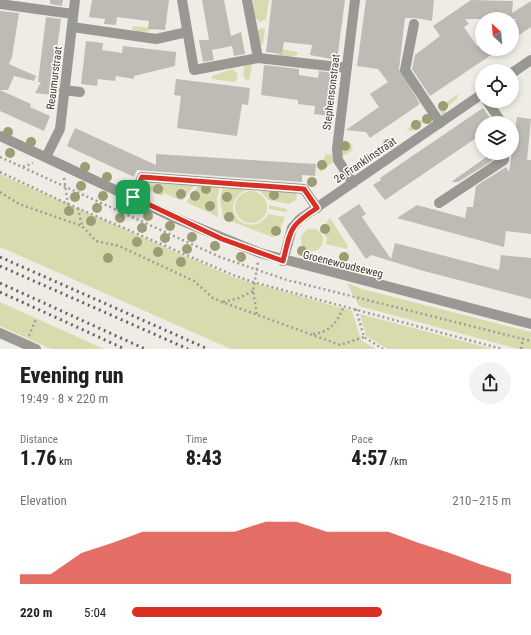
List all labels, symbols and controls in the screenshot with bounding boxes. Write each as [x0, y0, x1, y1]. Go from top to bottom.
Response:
north arrow [475, 12, 519, 56]
map controls [475, 12, 519, 160]
street label: Reaumurstraat [44, 46, 65, 110]
street label: Stephensonstraat [320, 53, 343, 131]
button: locate [475, 64, 519, 108]
button: layers [475, 116, 519, 160]
street label: 2e Franklinstraat [332, 135, 399, 186]
pin [116, 180, 150, 214]
icon: arrive [122, 186, 144, 208]
street label: Groenewoudseweg [301, 248, 384, 281]
button: share [469, 362, 511, 404]
text: Evening run [20, 363, 124, 388]
text: 19:49 · 8 × 220 m [20, 391, 108, 406]
text: Distance [20, 433, 58, 446]
text: Time [186, 433, 207, 446]
text: Pace [351, 433, 373, 446]
text: 1.76 [20, 446, 56, 470]
text: 8:43 [186, 446, 222, 470]
text: 4:57 [351, 446, 387, 470]
text: km [56, 455, 72, 468]
text: /km [387, 455, 407, 468]
text: Elevation [20, 493, 67, 508]
text: 210–215 m [452, 493, 511, 508]
text: 220 m [20, 605, 52, 620]
text: 5:04 [84, 605, 106, 620]

